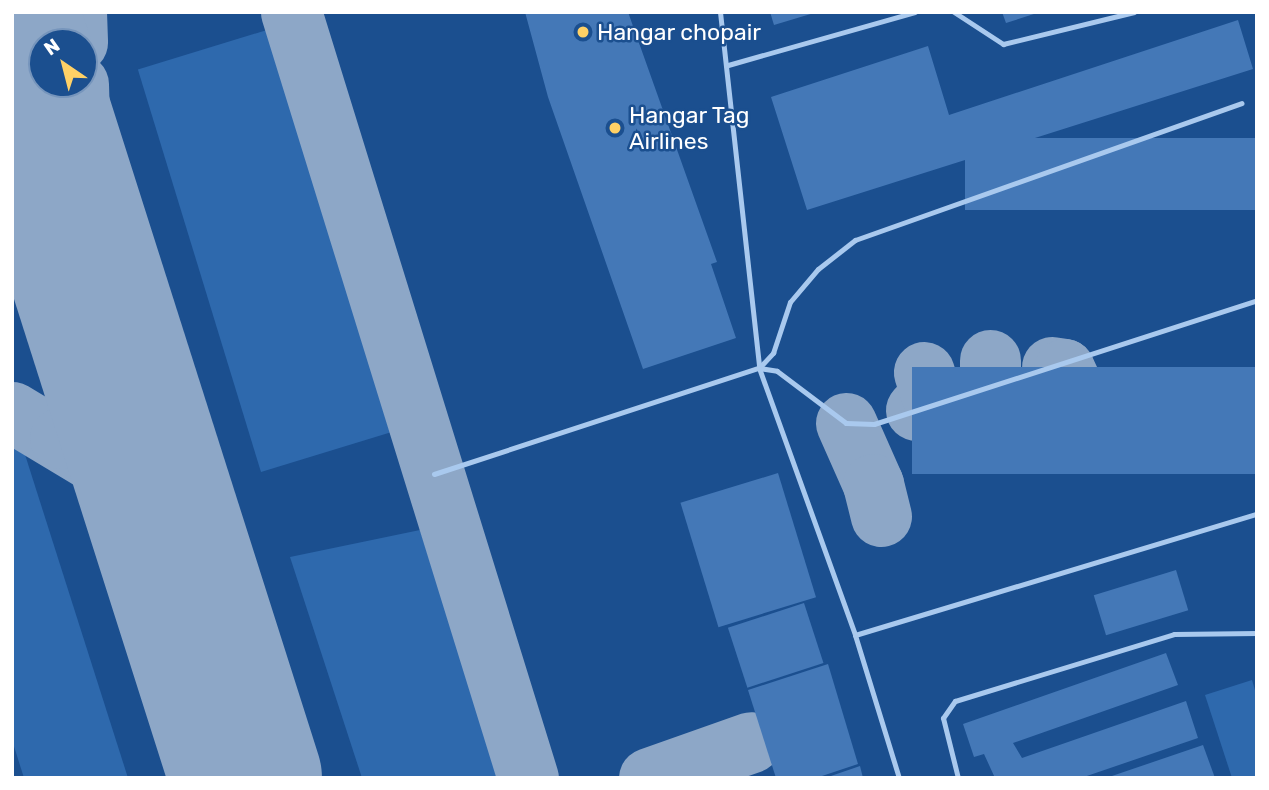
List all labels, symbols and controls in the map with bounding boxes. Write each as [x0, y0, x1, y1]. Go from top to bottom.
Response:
place label: Hangar chopair [597, 18, 761, 46]
marker: Hangar chopair [575, 24, 591, 40]
north arrow [28, 28, 98, 98]
text: N [40, 34, 64, 60]
place label: Hangar Tag Airlines [629, 101, 750, 155]
marker: Hangar Tag Airlines [607, 120, 623, 136]

